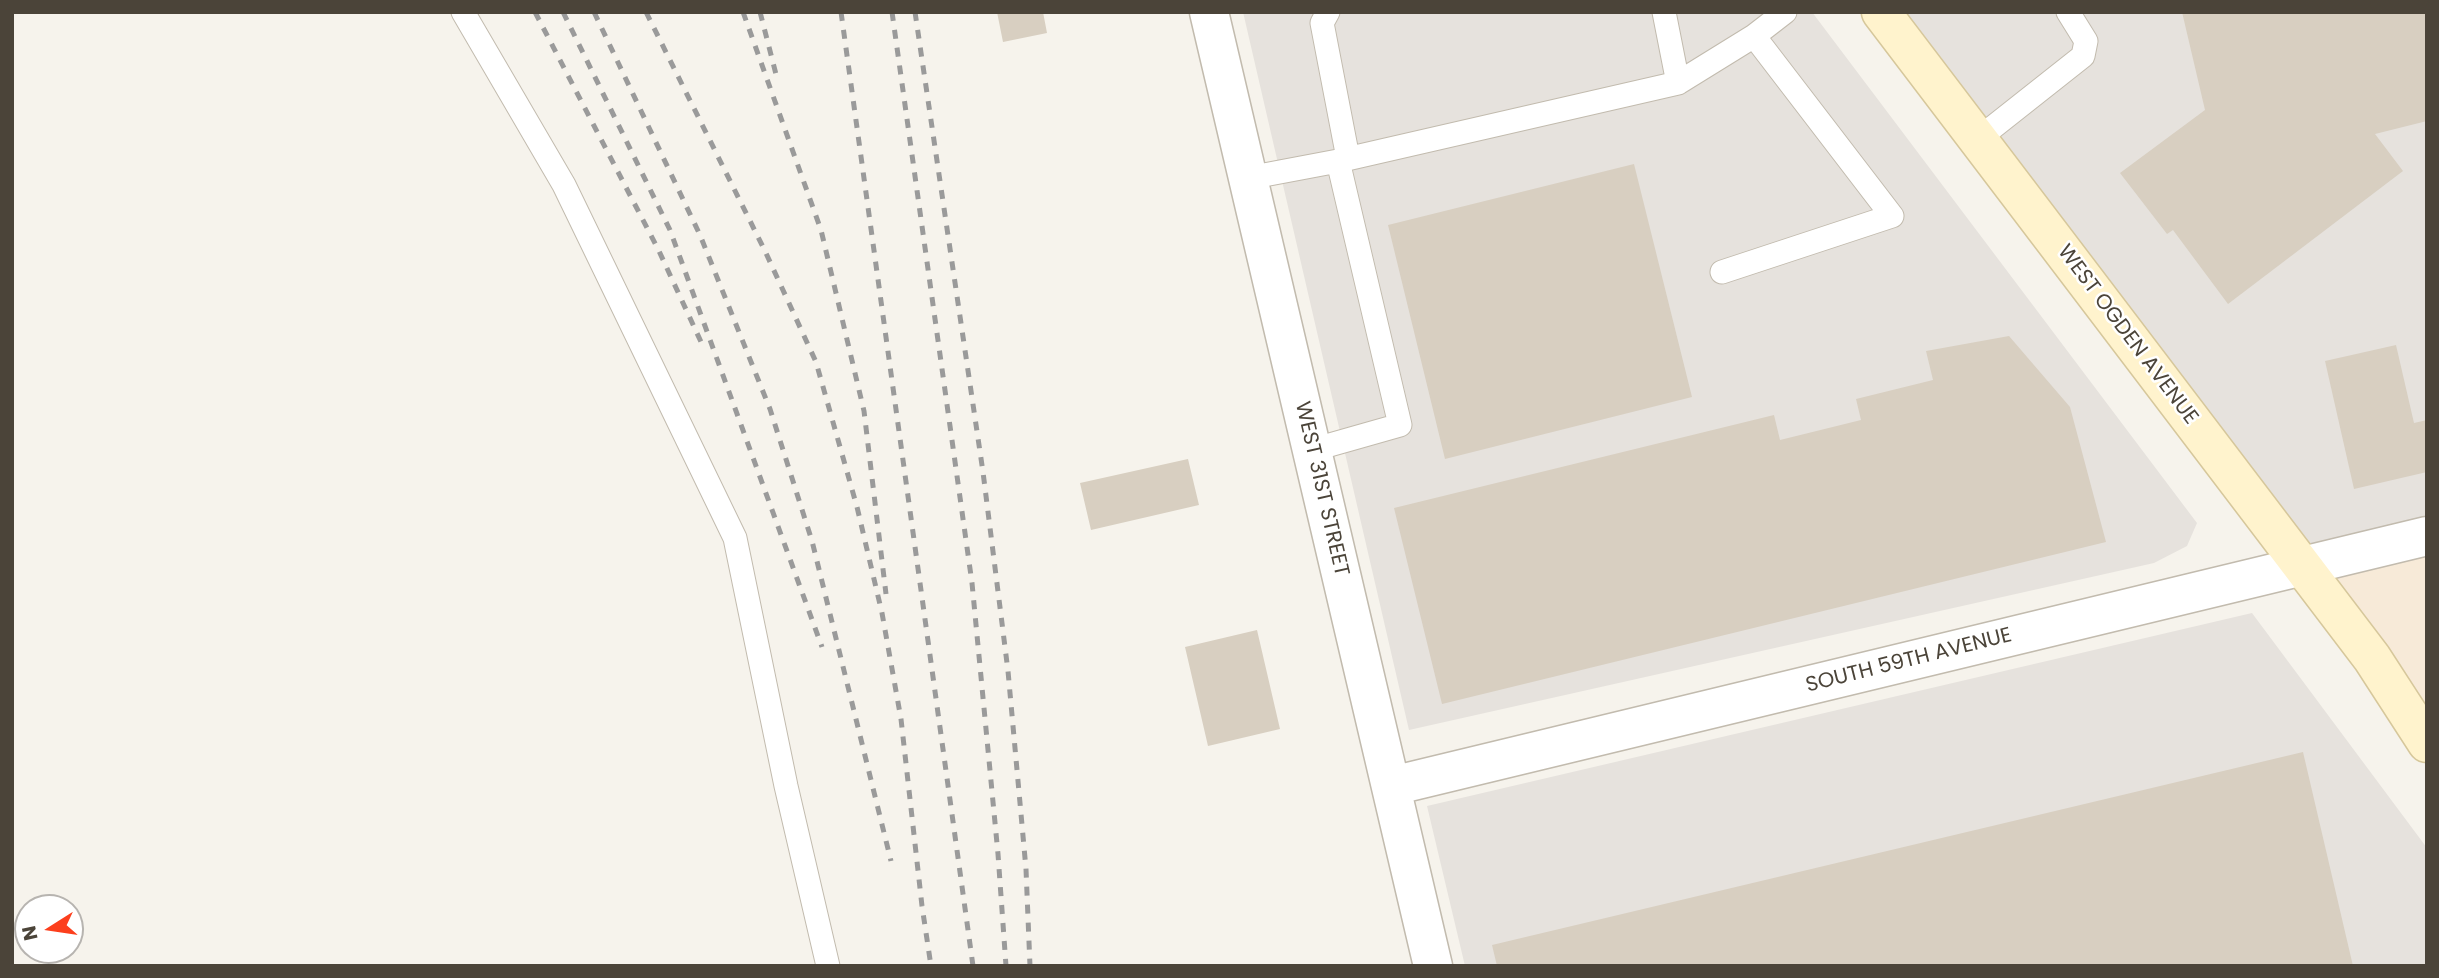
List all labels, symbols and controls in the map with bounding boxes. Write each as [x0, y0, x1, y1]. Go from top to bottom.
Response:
street label: WEST OGDEN AVENUE [2051, 240, 2203, 430]
street label: WEST 31ST STREET [1289, 399, 1353, 579]
street label: SOUTH 59TH AVENUE [1803, 623, 2015, 699]
north arrow [14, 894, 84, 964]
text: N [15, 923, 45, 943]

